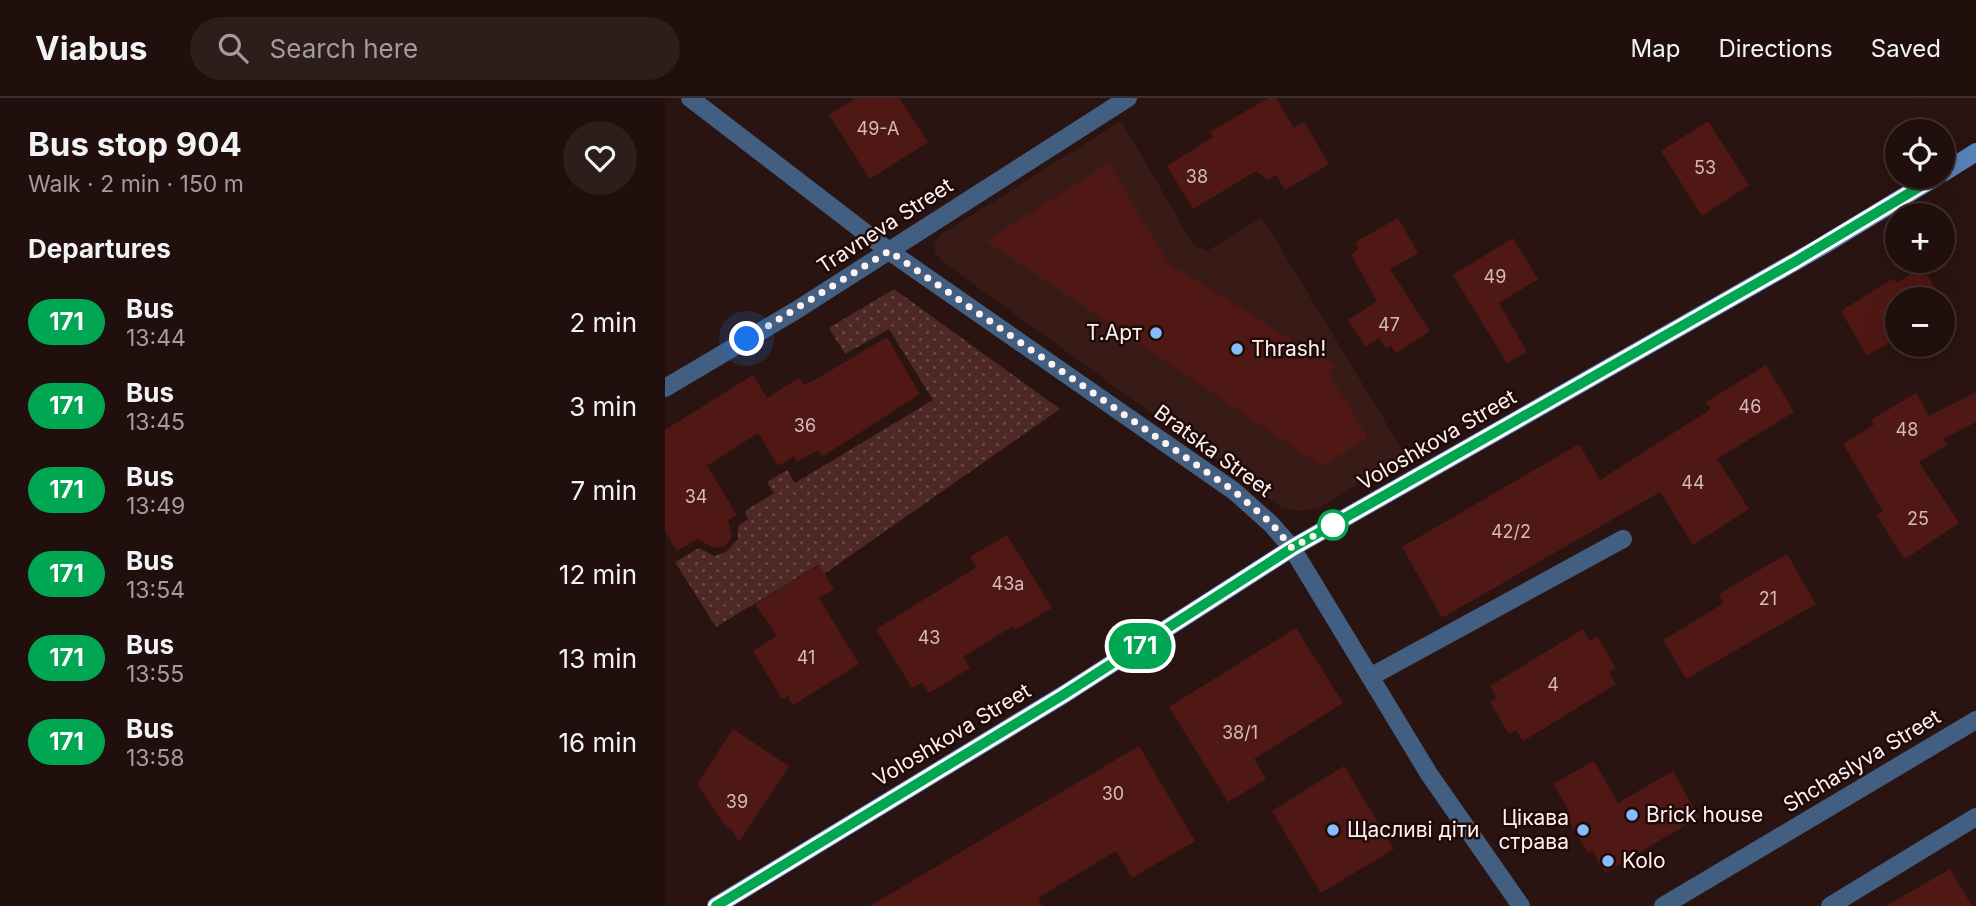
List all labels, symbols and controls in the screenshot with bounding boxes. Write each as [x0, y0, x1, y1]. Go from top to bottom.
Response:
search box [190, 17, 680, 80]
text: Viabus [35, 28, 148, 68]
icon: search [214, 29, 252, 67]
text: Search here [270, 33, 418, 64]
text: Map [1631, 34, 1680, 63]
text: Directions [1718, 34, 1833, 63]
text: Saved [1871, 34, 1941, 63]
house number: 49-А [857, 118, 899, 139]
map controls [1885, 119, 1955, 357]
button: locate [1885, 119, 1955, 189]
button: heart [563, 121, 637, 195]
text: Bus stop 904 [28, 124, 242, 164]
house number: 53 [1694, 157, 1716, 178]
house number: 38 [1186, 166, 1208, 187]
text: Walk · 2 min · 150 m [28, 170, 244, 198]
street label: Travneva Street [812, 172, 957, 279]
button: + [1885, 203, 1955, 273]
text: Departures [28, 233, 171, 264]
house number: 49 [1484, 266, 1506, 287]
button: − [1885, 287, 1955, 357]
text: Bus [126, 293, 174, 324]
text: 171 [49, 307, 84, 336]
text: 2 min [569, 307, 637, 338]
house number: 47 [1378, 314, 1400, 335]
place label: Т.Арт [1086, 320, 1142, 345]
your location [729, 321, 764, 356]
text: 13:44 [126, 324, 186, 352]
marker: Т.Арт [1148, 325, 1164, 341]
place label: Thrash! [1251, 336, 1326, 361]
marker: Thrash! [1229, 341, 1245, 357]
text: Bus [126, 377, 174, 408]
street label: Voloshkova Street [1353, 384, 1521, 495]
text: 171 [49, 391, 84, 420]
text: 3 min [569, 391, 637, 422]
house number: 46 [1739, 396, 1761, 417]
street label: Bratska Street [1149, 399, 1277, 502]
text: 13:45 [126, 408, 185, 436]
house number: 36 [794, 415, 816, 436]
house number: 48 [1896, 419, 1918, 440]
text: Bus [126, 461, 174, 492]
house number: 44 [1681, 472, 1705, 493]
text: 171 [49, 475, 84, 504]
text: 7 min [571, 475, 637, 506]
house number: 34 [685, 486, 707, 507]
text: 13:49 [126, 492, 185, 520]
house number: 25 [1907, 508, 1929, 529]
unlabelled marker [1318, 510, 1348, 540]
house number: 42/2 [1491, 521, 1531, 542]
text: Bus [126, 545, 174, 576]
text: 171 [49, 559, 84, 588]
text: 12 min [559, 559, 637, 590]
house number: 43а [992, 573, 1024, 594]
text: 13:54 [126, 576, 185, 604]
house number: 21 [1759, 588, 1777, 609]
line badge: 171 [1100, 623, 1180, 669]
house number: 43 [918, 627, 940, 648]
text: Bus [126, 629, 174, 660]
text: 171 [1123, 631, 1157, 660]
text: 171 [49, 643, 84, 672]
text: 13 min [559, 643, 637, 674]
house number: 41 [797, 647, 815, 668]
text: 13:55 [126, 660, 184, 688]
house number: 4 [1547, 674, 1559, 695]
street label: Voloshkova Street [869, 678, 1035, 791]
street label: Shchaslyva Street [1779, 704, 1945, 817]
text: Bus [126, 713, 174, 744]
house number: 38/1 [1222, 722, 1258, 743]
text: 171 [49, 727, 84, 756]
text: 16 min [559, 727, 637, 758]
text: 13:58 [126, 744, 184, 772]
house number: 30 [1102, 783, 1124, 804]
house number: 39 [726, 791, 748, 812]
place label: Brick house [1646, 802, 1763, 827]
place label: Цікава страва [1498, 805, 1569, 854]
marker: Brick house [1624, 807, 1640, 823]
place label: Щасливі діти [1347, 817, 1479, 842]
marker: Щасливі діти [1325, 822, 1341, 838]
marker: Цікава страва [1575, 822, 1591, 838]
place label: Kolo [1622, 848, 1666, 873]
marker: Kolo [1600, 853, 1616, 869]

